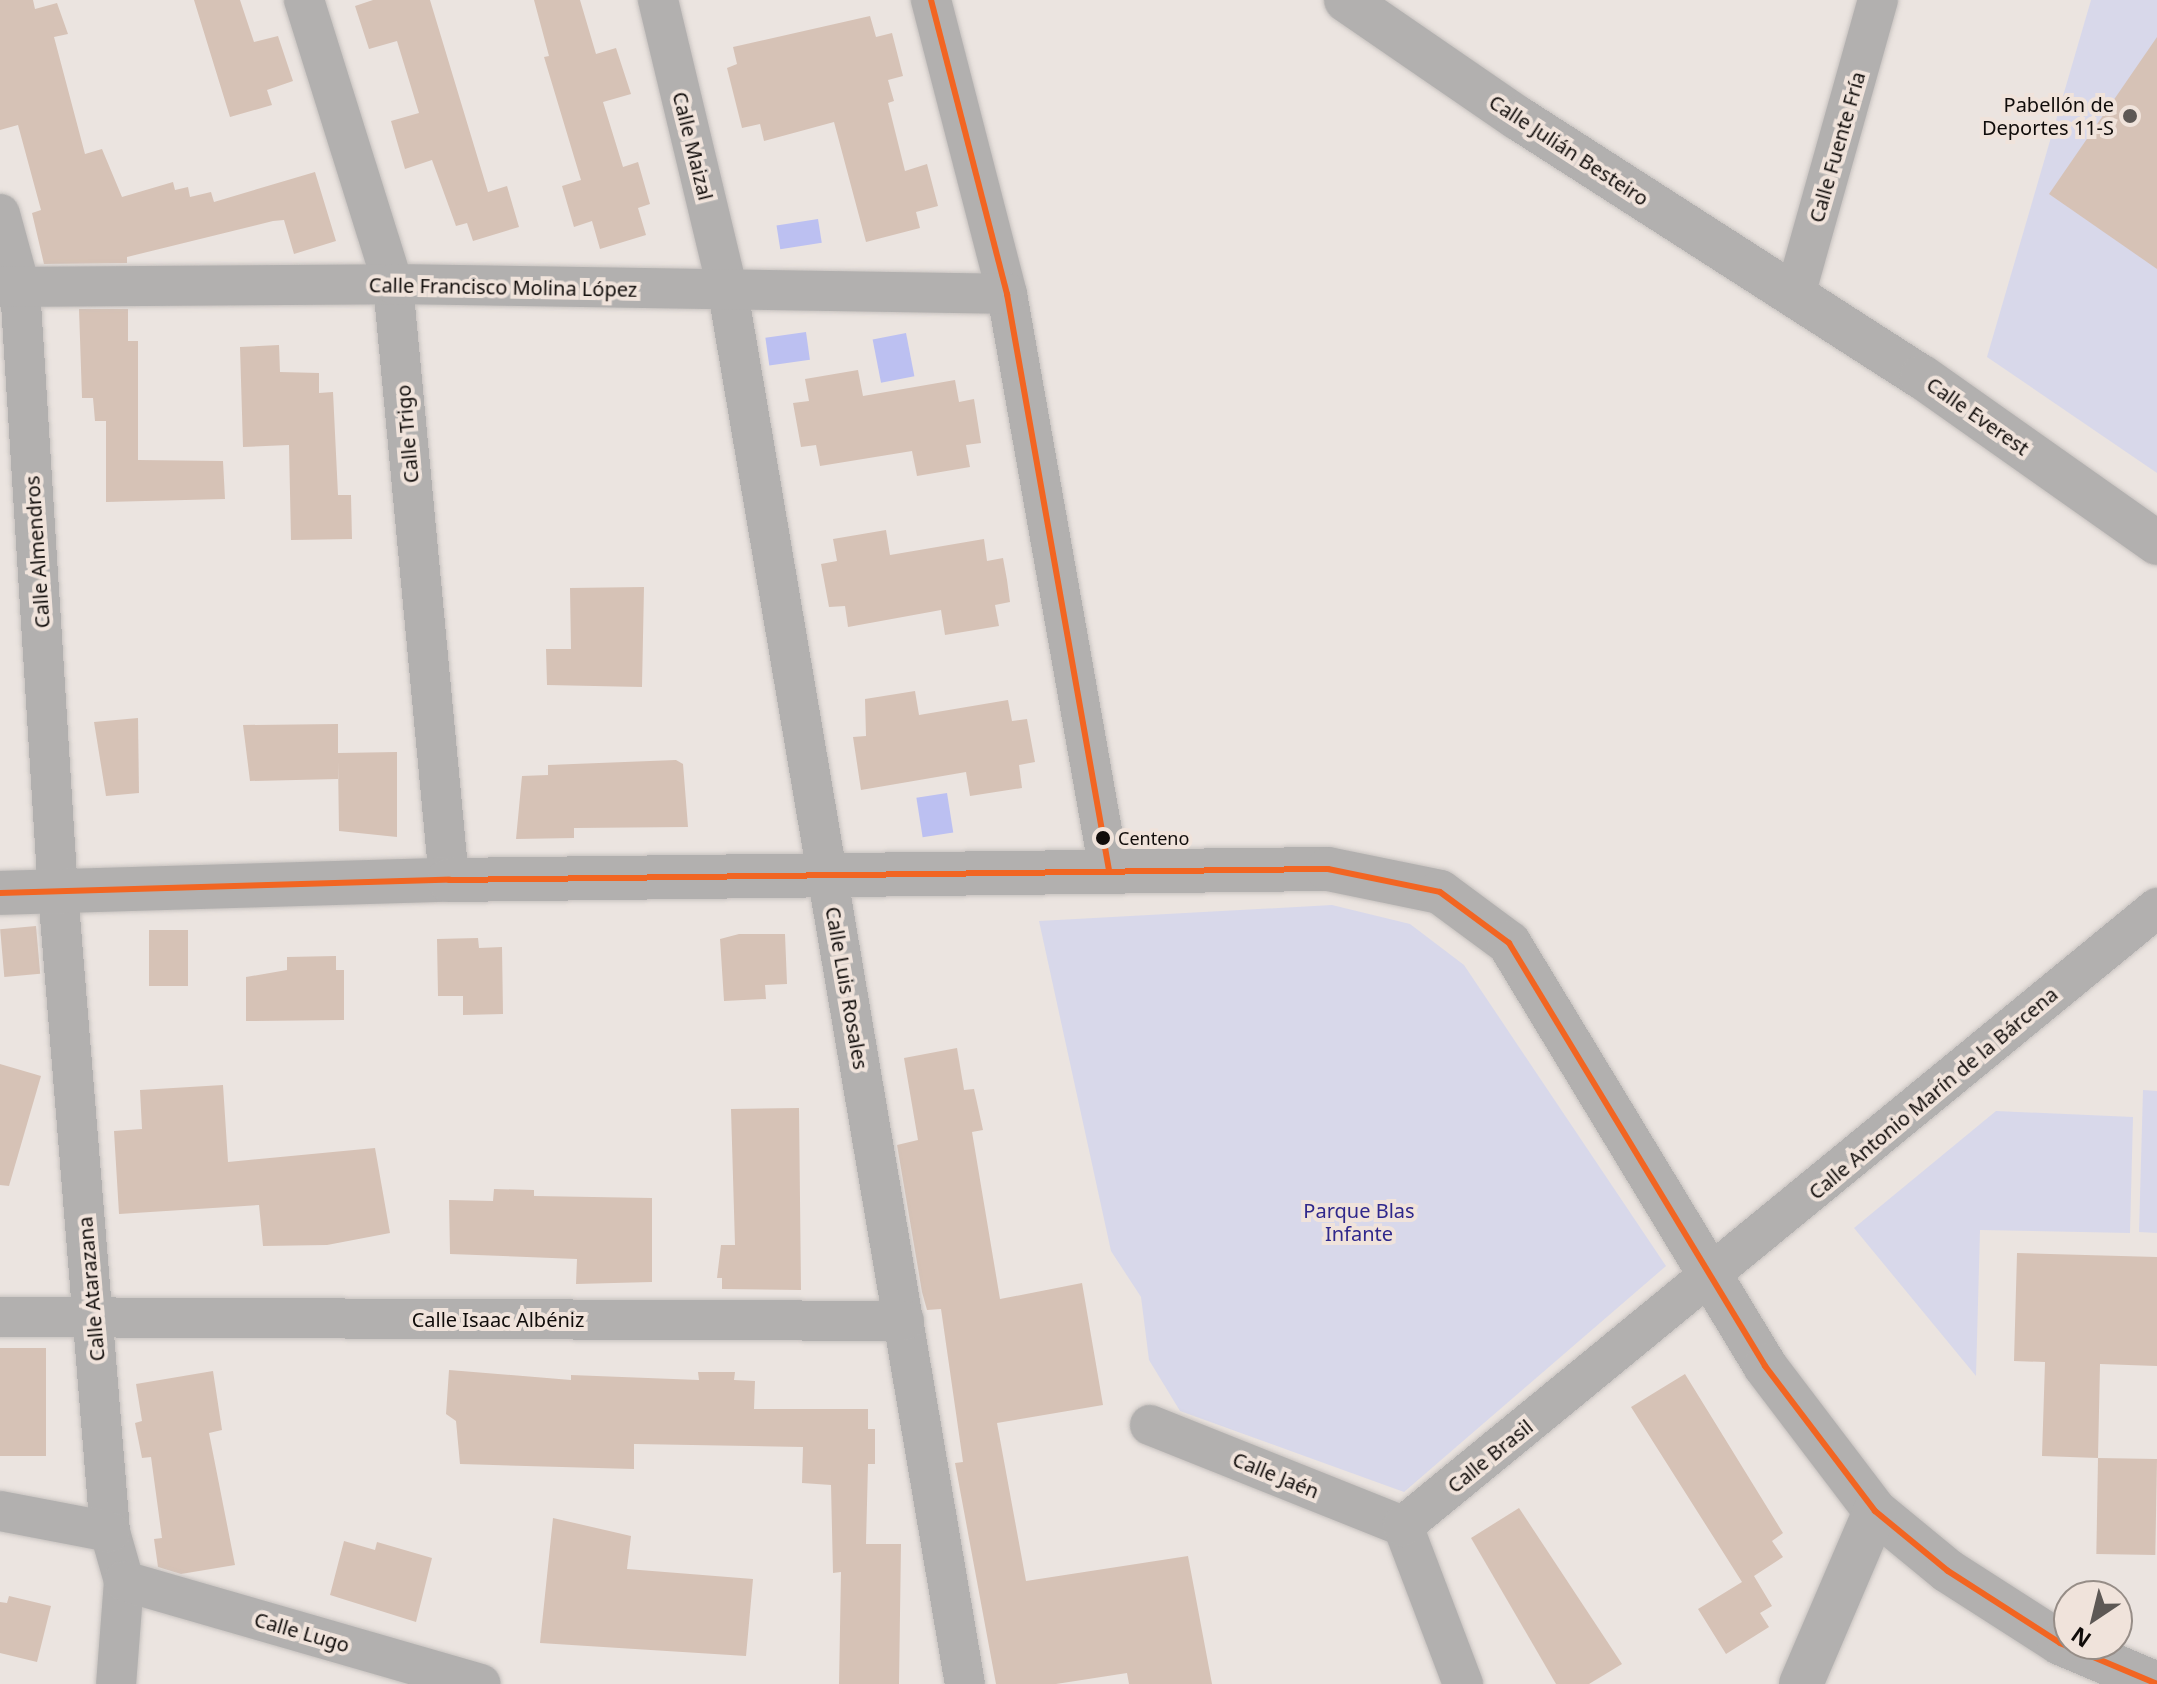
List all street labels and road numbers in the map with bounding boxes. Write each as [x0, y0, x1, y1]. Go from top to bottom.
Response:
street label: Calle Fuente Fría [1804, 69, 1870, 225]
street label: Calle Maizal [668, 89, 718, 203]
street label: Calle Julián Besteiro [1485, 90, 1653, 210]
street label: Calle Francisco Molina López [369, 273, 637, 301]
street label: Calle Everest [1922, 372, 2034, 460]
street label: Calle Trigo [391, 384, 423, 484]
street label: Calle Almendros [20, 475, 54, 629]
street label: Calle Luis Rosales [821, 905, 873, 1071]
street label: Calle Antonio Marín de la Bárcena [1804, 982, 2062, 1204]
street label: Calle Atarazana [73, 1216, 109, 1362]
street label: Calle Isaac Albéniz [412, 1307, 584, 1331]
street label: Calle Brasil [1443, 1414, 1537, 1498]
street label: Calle Jaén [1229, 1447, 1323, 1503]
street label: Calle Lugo [252, 1607, 352, 1657]

